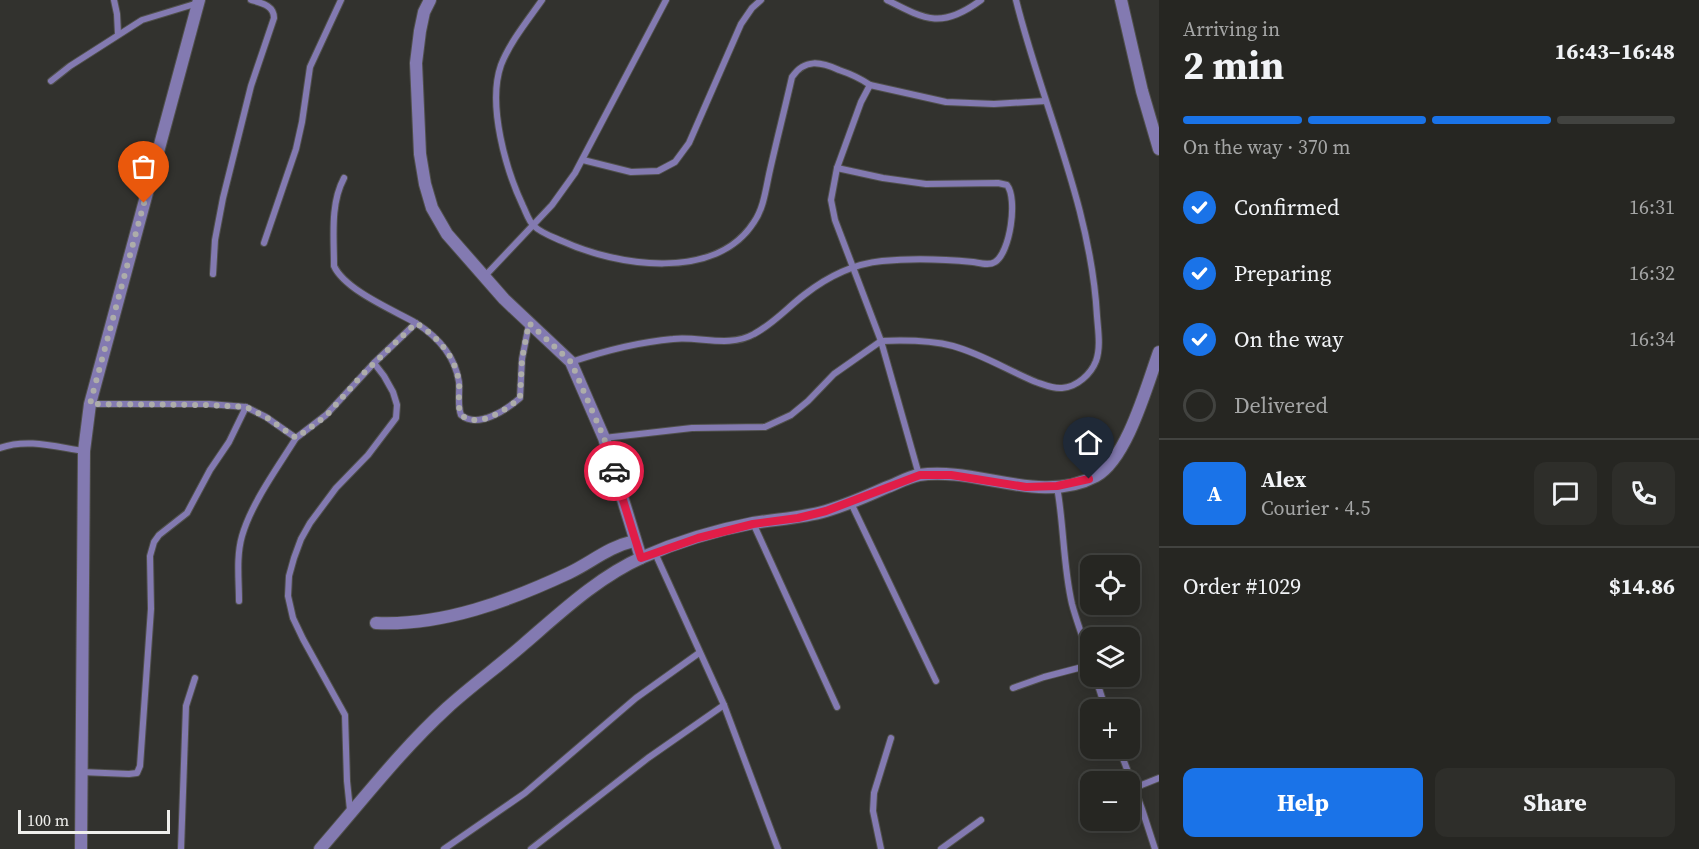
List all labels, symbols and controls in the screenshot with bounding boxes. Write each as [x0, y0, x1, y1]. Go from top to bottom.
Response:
text: Arriving in [1183, 15, 1280, 43]
text: 16:43–16:48 [1555, 36, 1675, 66]
text: 2 min [1183, 39, 1284, 92]
text: On the way · 370 m [1183, 133, 1350, 161]
pin [118, 141, 169, 203]
icon: bag [127, 150, 160, 183]
icon: check [1183, 191, 1216, 224]
text: Confirmed [1234, 192, 1339, 222]
text: 16:31 [1629, 193, 1675, 221]
icon: check [1183, 257, 1216, 290]
text: Preparing [1234, 258, 1331, 288]
text: 16:32 [1629, 259, 1675, 287]
icon: check [1183, 323, 1216, 356]
text: On the way [1234, 324, 1343, 354]
text: 16:34 [1629, 325, 1675, 353]
text: Delivered [1234, 390, 1328, 420]
pin [1063, 417, 1114, 479]
icon: home [1072, 426, 1105, 459]
courier [584, 441, 644, 501]
icon: car [598, 455, 631, 488]
button: chat [1534, 462, 1597, 525]
button: phone [1612, 462, 1675, 525]
text: Alex [1261, 464, 1306, 494]
text: A [1207, 478, 1222, 508]
text: Courier · 4.5 [1261, 494, 1370, 522]
map controls [1080, 555, 1140, 831]
button: locate [1080, 555, 1140, 615]
text: Order #1029 [1183, 571, 1301, 601]
text: $14.86 [1609, 571, 1675, 601]
button: layers [1080, 627, 1140, 687]
button: + [1080, 699, 1140, 759]
button: Help [1183, 768, 1423, 837]
button: Share [1435, 768, 1675, 837]
button: − [1080, 771, 1140, 831]
scale bar [18, 807, 170, 834]
text: 100 m [27, 809, 69, 831]

